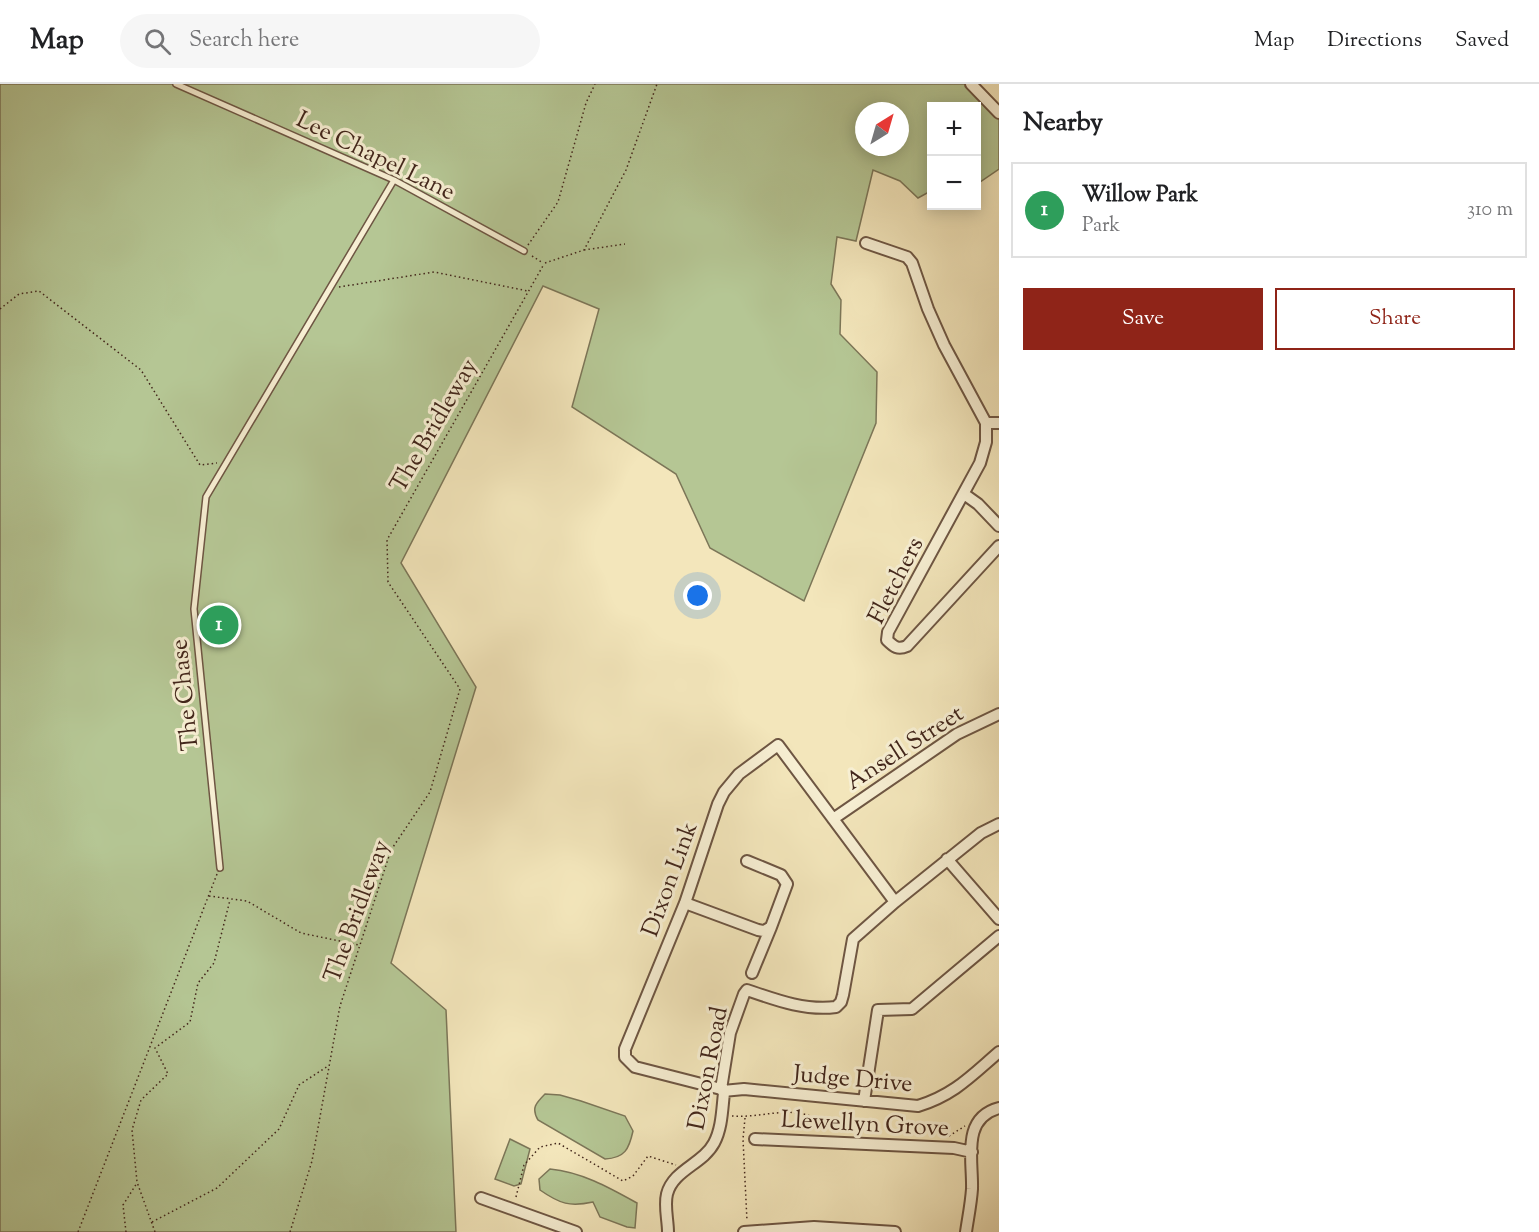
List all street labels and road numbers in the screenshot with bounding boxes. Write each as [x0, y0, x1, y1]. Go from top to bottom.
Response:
street label: Lee Chapel Lane [290, 104, 460, 210]
street label: The Bridleway [383, 353, 487, 499]
street label: Fletchers [860, 532, 933, 630]
street label: The Chase [163, 637, 209, 752]
street label: Ansell Street [839, 698, 971, 800]
street label: Dixon Link [634, 818, 707, 942]
street label: The Bridleway [316, 836, 399, 988]
street label: Dixon Road [680, 1003, 738, 1133]
street label: Judge Drive [790, 1058, 914, 1102]
street label: Llewellyn Grove [780, 1104, 950, 1146]

